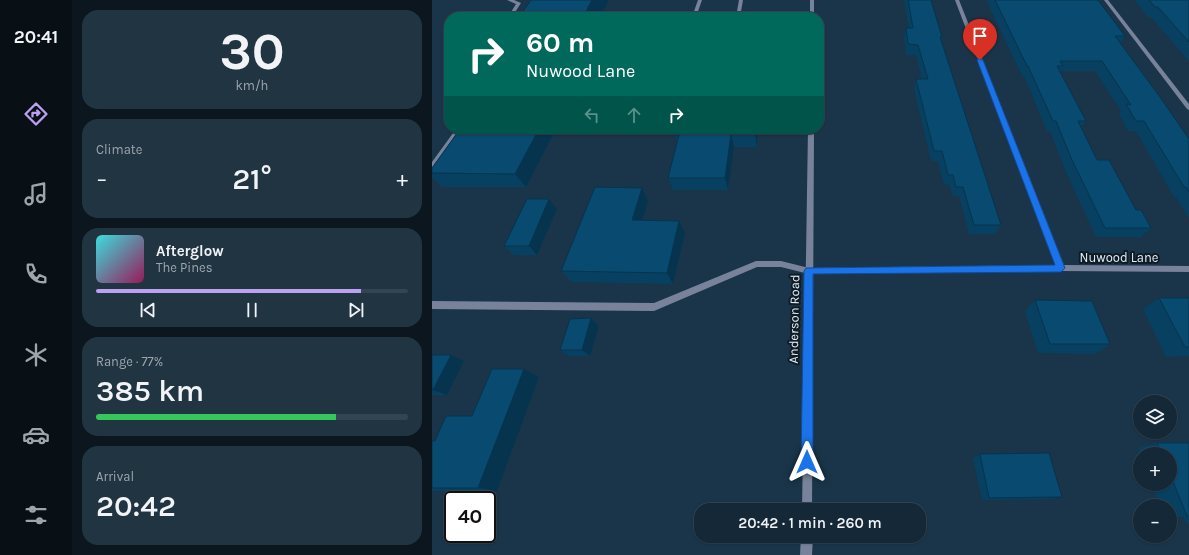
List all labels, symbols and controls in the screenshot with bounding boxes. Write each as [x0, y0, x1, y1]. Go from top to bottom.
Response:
pin [963, 19, 997, 60]
text: 30 [219, 21, 285, 82]
icon: arrive [969, 25, 991, 47]
text: 20:41 [14, 26, 58, 48]
text: 60 m [526, 26, 594, 59]
icon: right [460, 28, 512, 80]
text: Nuwood Lane [526, 60, 635, 82]
text: km/h [236, 78, 268, 93]
icon: directions [22, 100, 50, 128]
icon: left [581, 104, 603, 126]
icon: ahead [623, 104, 645, 126]
icon: right [665, 104, 687, 126]
text: Climate [96, 142, 142, 157]
text: 21° [232, 161, 272, 197]
text: − [96, 166, 108, 192]
text: + [396, 166, 408, 192]
icon: music [22, 180, 50, 208]
text: Afterglow [156, 242, 224, 260]
street label: Nuwood Lane [1080, 250, 1159, 265]
icon: phone [22, 260, 50, 288]
text: The Pines [156, 260, 213, 275]
street label: Anderson Road [786, 274, 802, 364]
icon: previous [137, 299, 159, 321]
icon: pause [241, 299, 263, 321]
icon: next [345, 299, 367, 321]
icon: climate [22, 341, 50, 369]
text: Range · 77% [96, 354, 163, 369]
text: 385 km [96, 373, 204, 409]
map controls [1133, 395, 1177, 543]
button: layers [1133, 395, 1177, 439]
icon: car [22, 421, 50, 449]
position arrow [786, 441, 828, 483]
button: + [1133, 447, 1177, 491]
text: Arrival [96, 469, 134, 484]
text: 20:42 [96, 488, 176, 524]
speed limit sign: 40 [444, 491, 496, 543]
button: − [1133, 499, 1177, 543]
icon: filters [22, 501, 50, 529]
text: 20:42 · 1 min · 260 m [738, 514, 882, 532]

